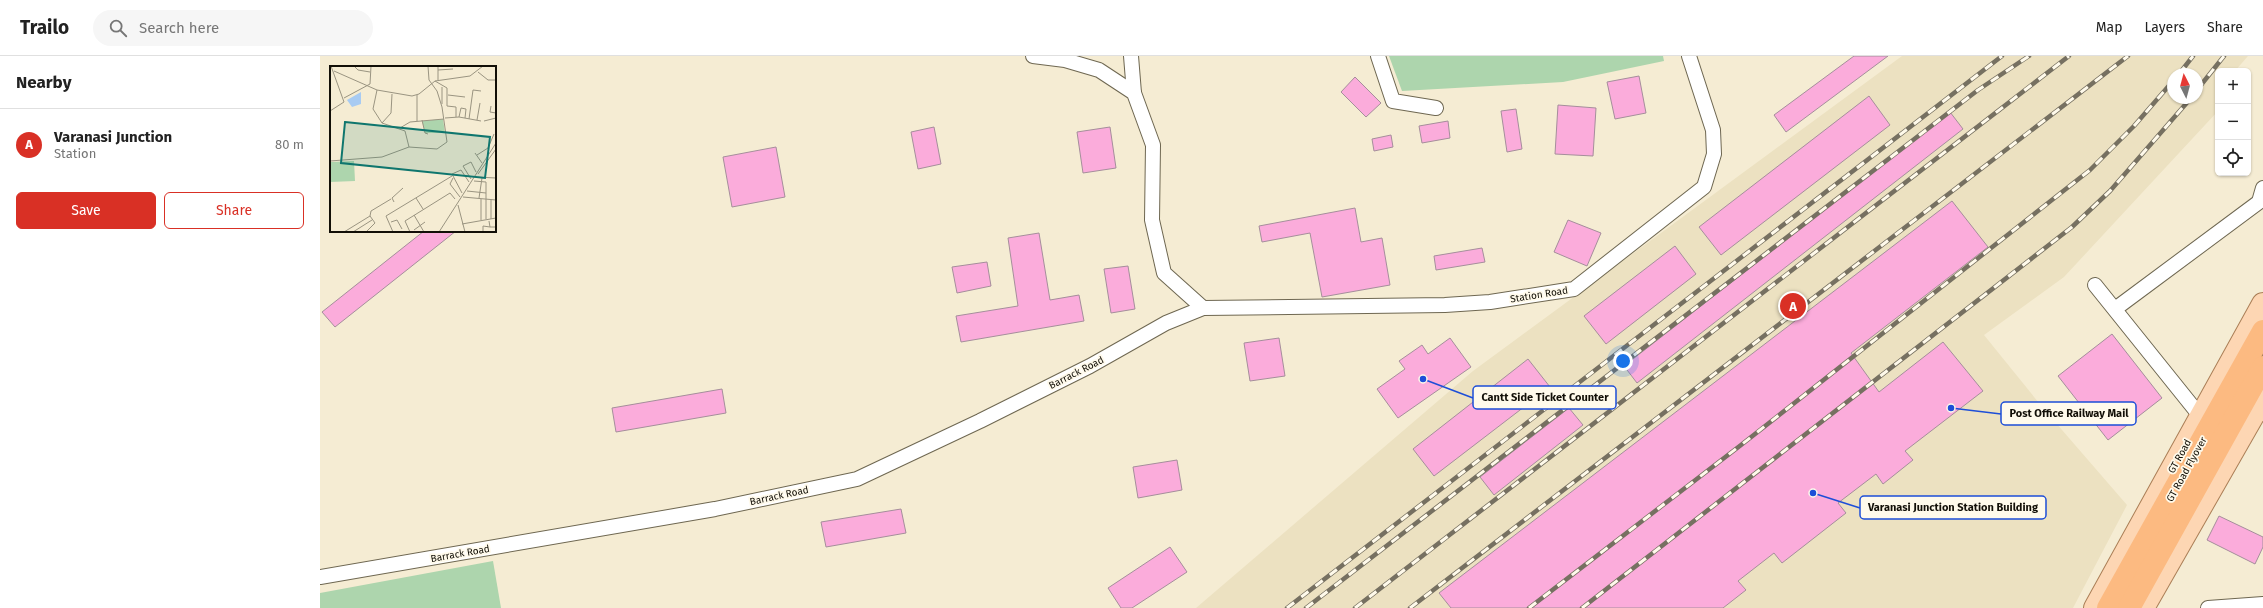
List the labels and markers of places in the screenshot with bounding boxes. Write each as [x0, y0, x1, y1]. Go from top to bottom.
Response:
pin: A [1780, 291, 1806, 321]
callout: Cantt Side Ticket Counter [1473, 386, 1616, 409]
callout: Post Office Railway Mail [2001, 402, 2136, 425]
callout: Varanasi Junction Station Building [1860, 496, 2046, 519]

